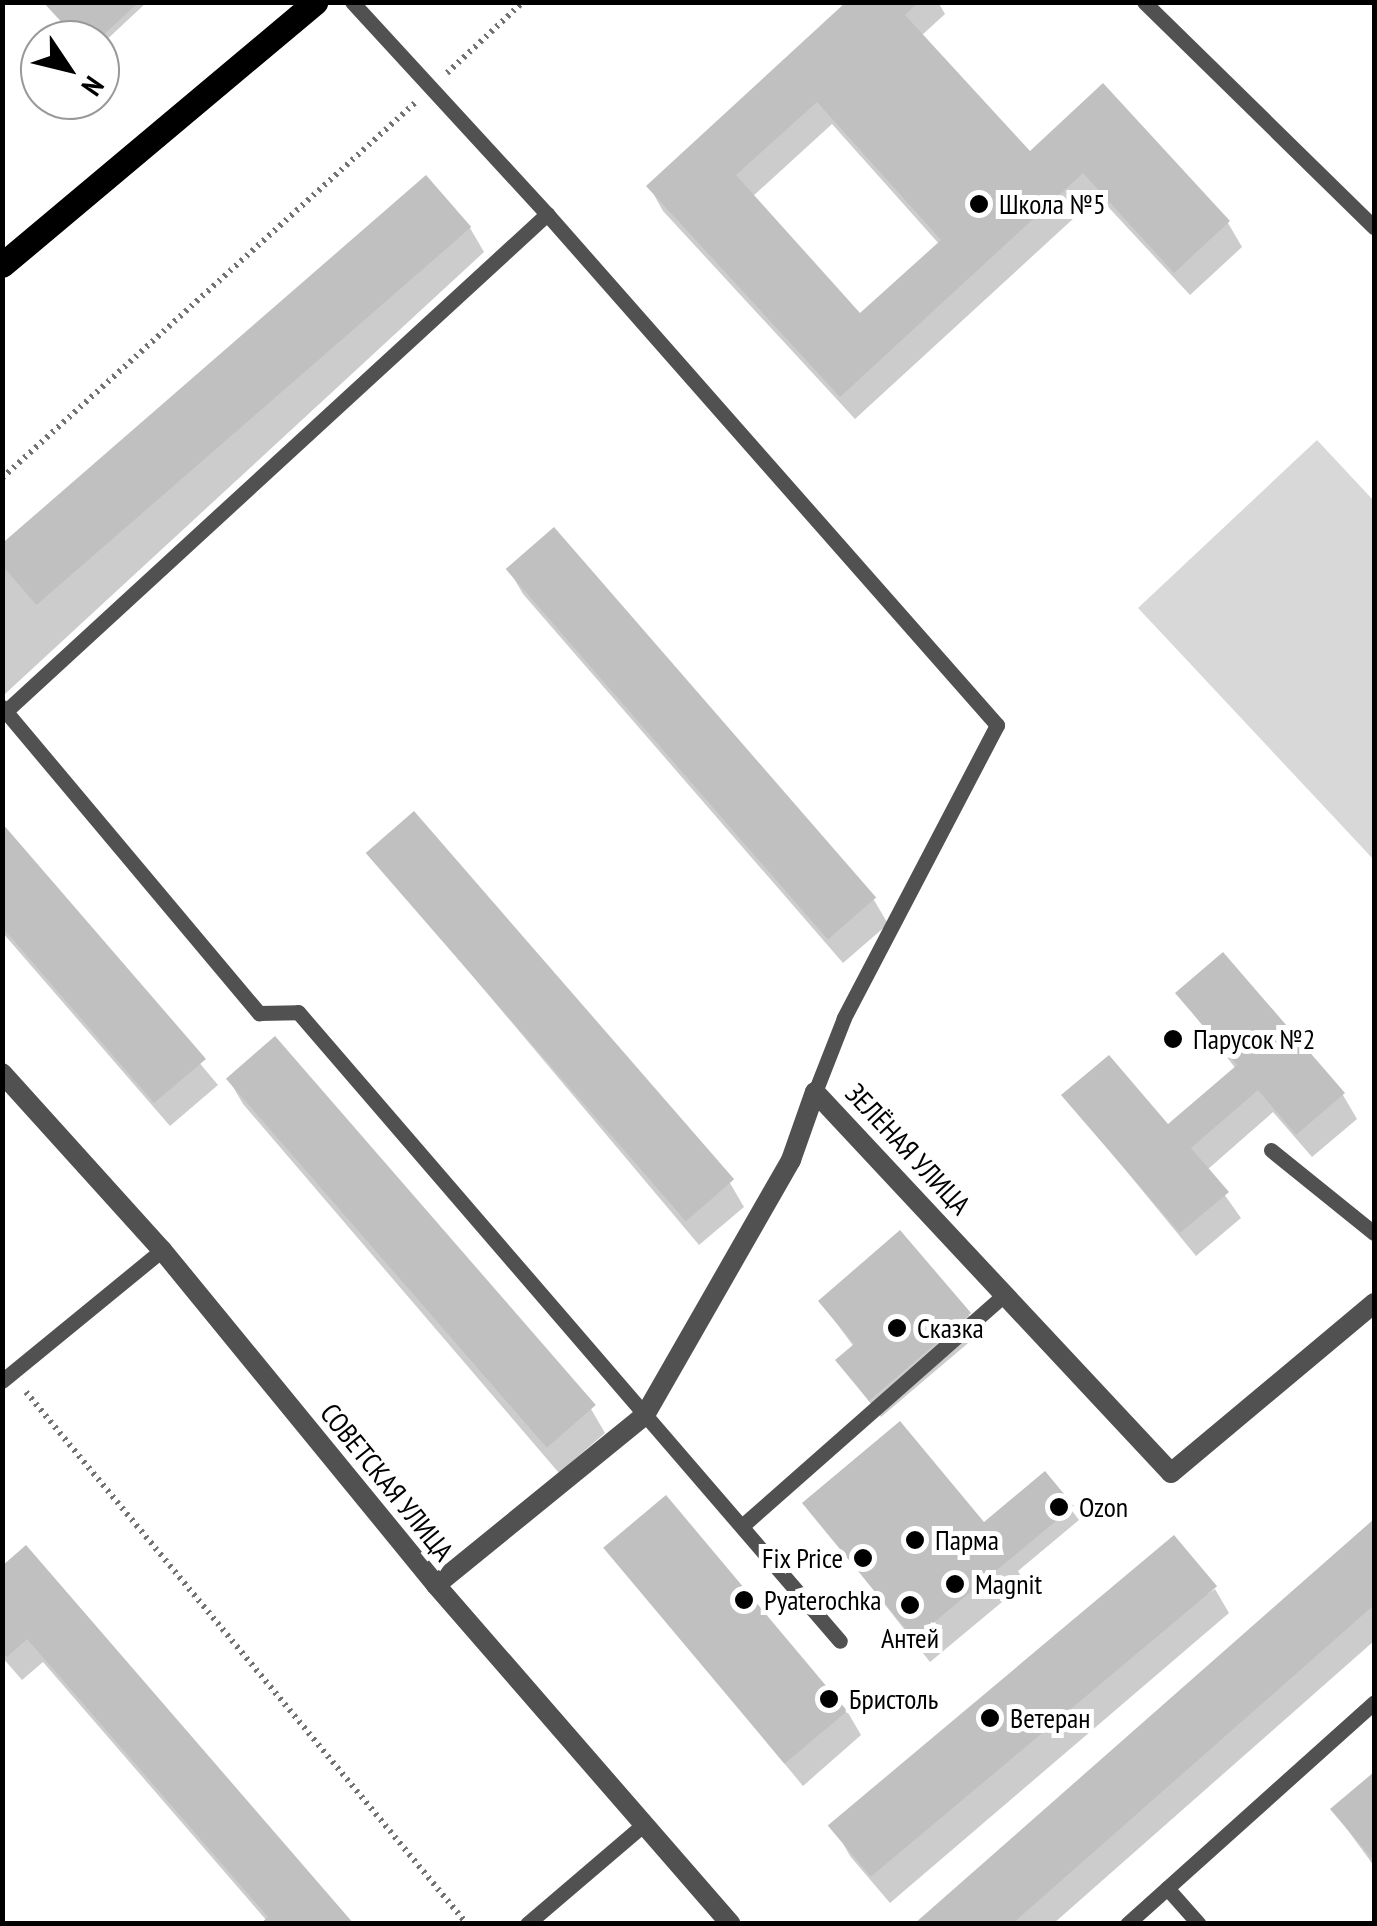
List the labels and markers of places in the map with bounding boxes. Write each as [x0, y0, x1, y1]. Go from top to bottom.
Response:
place label: Школа №5 [999, 187, 1106, 221]
marker: Школа №5 [968, 193, 990, 215]
place label: Парусок №2 [1193, 1022, 1315, 1056]
marker: Парусок №2 [1162, 1028, 1184, 1050]
place label: Сказка [917, 1311, 984, 1345]
marker: Сказка [886, 1317, 908, 1339]
place label: Ozon [1079, 1490, 1128, 1524]
marker: Ozon [1048, 1496, 1070, 1518]
place label: Парма [935, 1523, 999, 1557]
marker: Парма [904, 1529, 926, 1551]
place label: Fix Price [761, 1541, 843, 1575]
marker: Fix Price [852, 1547, 874, 1569]
place label: Magnit [975, 1567, 1042, 1601]
marker: Magnit [944, 1573, 966, 1595]
place label: Pyaterochka [764, 1583, 882, 1617]
marker: Pyaterochka [733, 1589, 755, 1611]
marker: Антей [899, 1594, 921, 1616]
place label: Антей [881, 1621, 939, 1655]
place label: Бристоль [849, 1682, 938, 1716]
marker: Бристоль [818, 1688, 840, 1710]
place label: Ветеран [1010, 1701, 1090, 1735]
marker: Ветеран [979, 1707, 1001, 1729]

